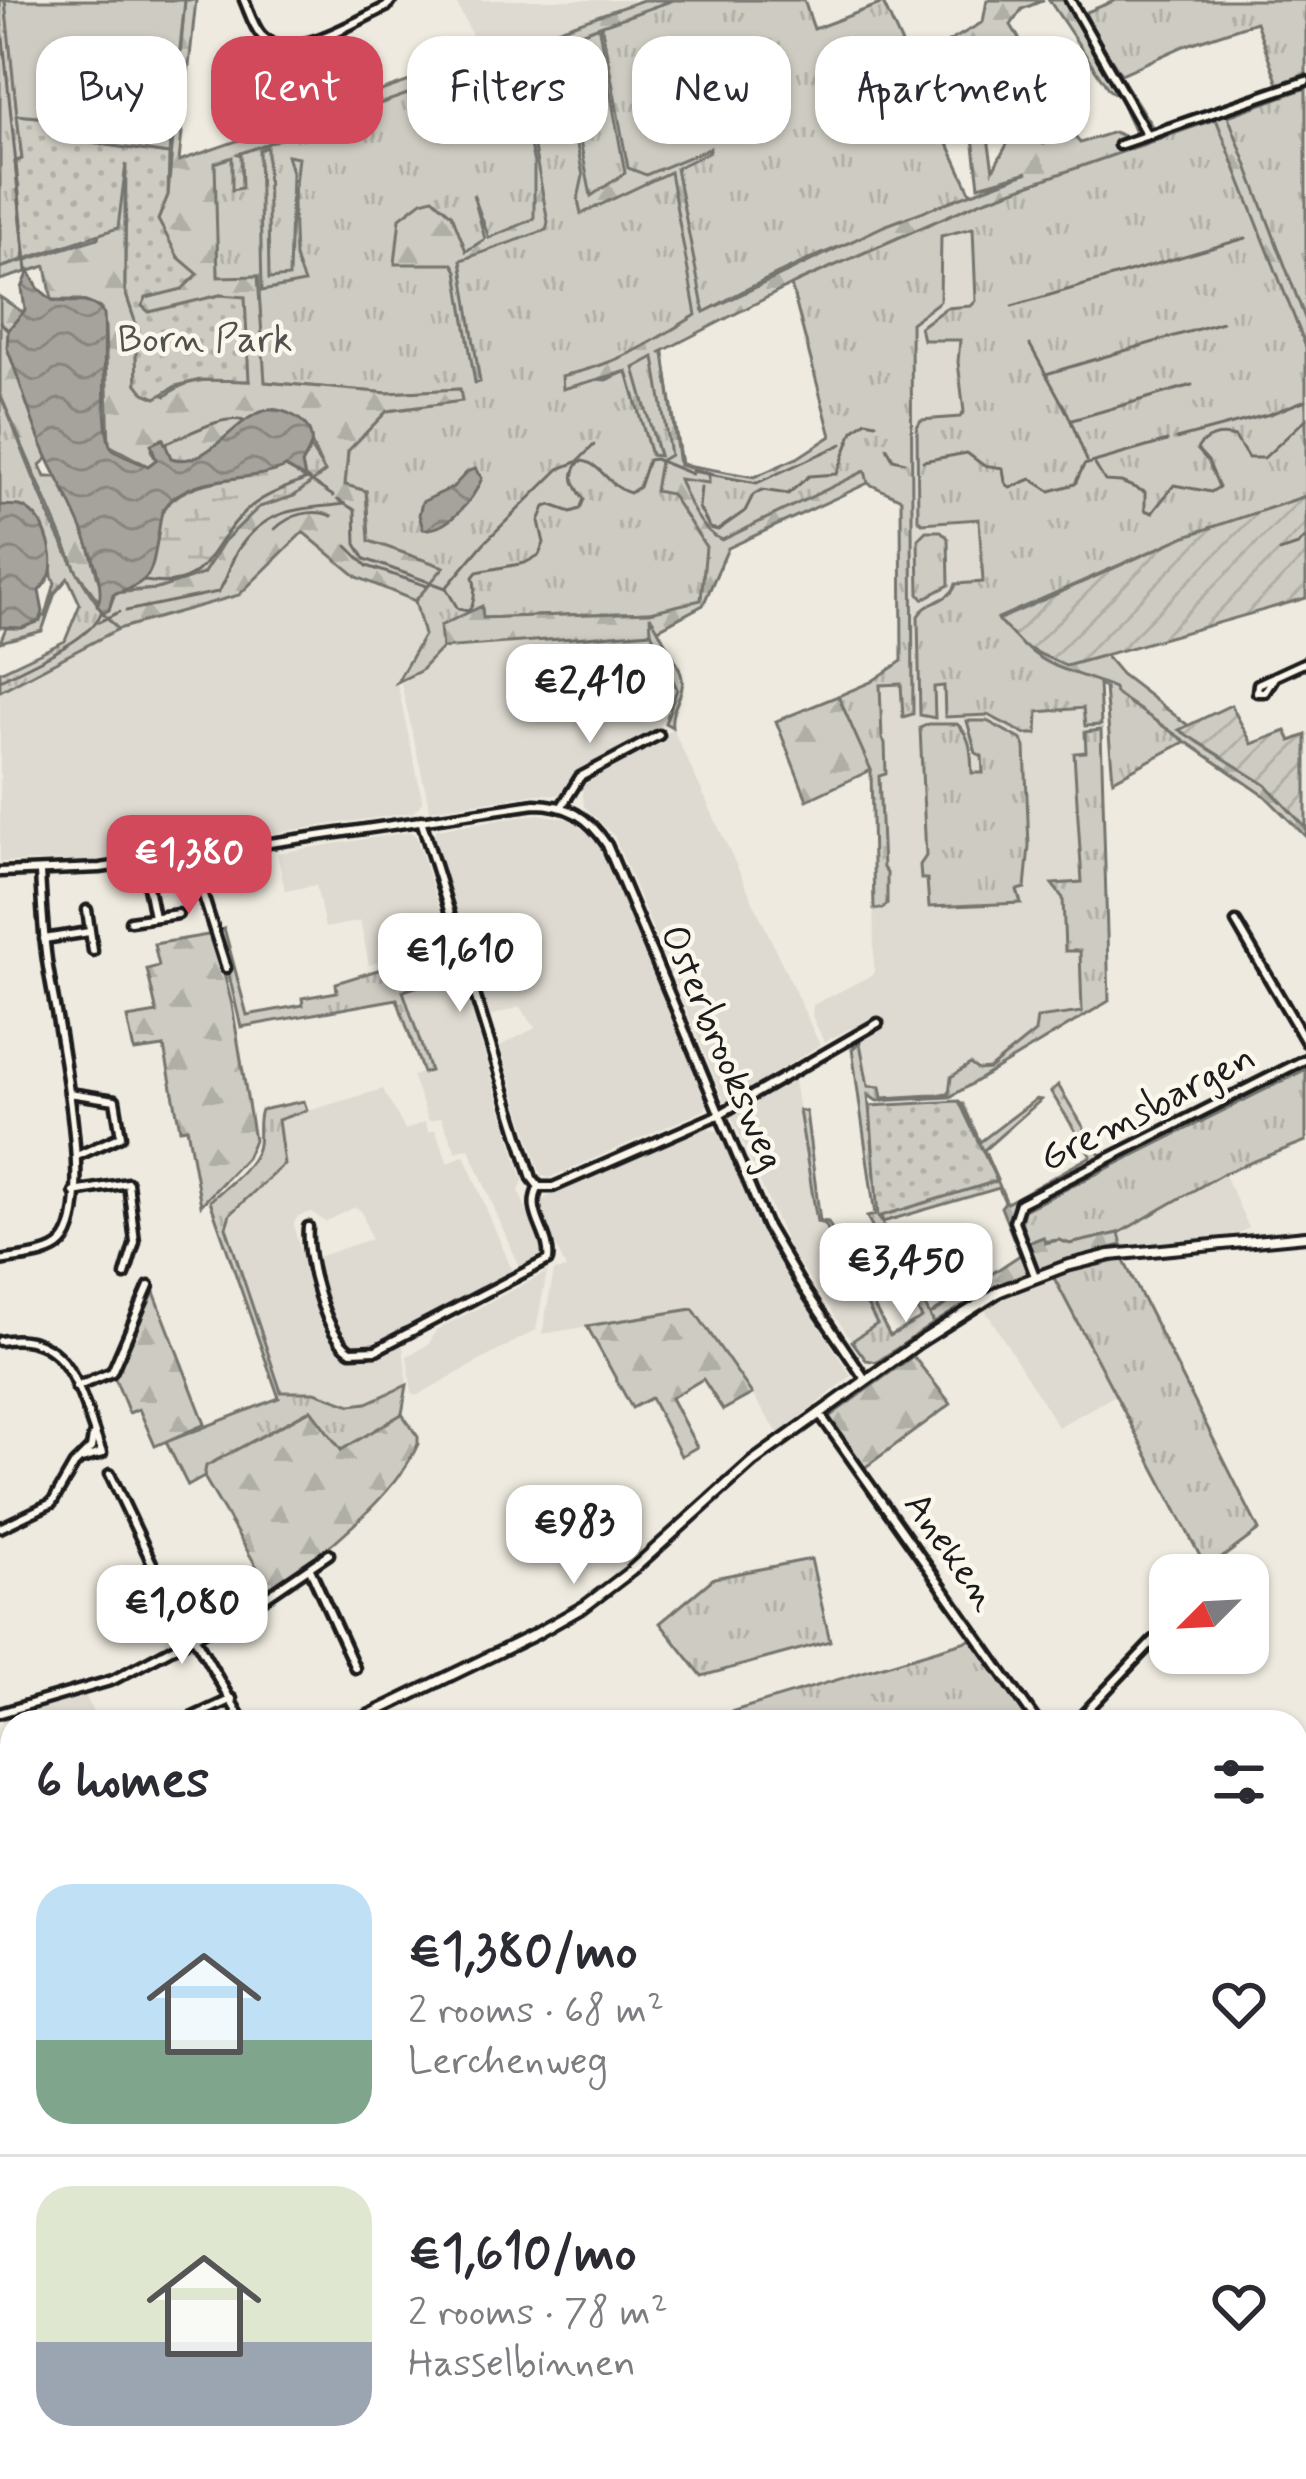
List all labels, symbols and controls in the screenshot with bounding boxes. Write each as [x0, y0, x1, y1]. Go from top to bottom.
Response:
chip: Buy [36, 36, 187, 144]
chip: Rent [211, 36, 383, 144]
chip: Filters [407, 36, 608, 144]
chip: New [632, 36, 791, 144]
chip: Apartment [815, 36, 1090, 144]
park label: Born Park [117, 315, 293, 366]
pin: €2,410 [492, 644, 688, 746]
text: €2,410 [533, 657, 647, 708]
pin: €1,380 [91, 815, 287, 917]
text: €1,380 [134, 828, 244, 879]
pin: €1,610 [362, 913, 558, 1015]
street label: Osterbrooksweg [646, 917, 796, 1179]
text: €1,610 [405, 926, 515, 977]
street label: Gremsbargen [1031, 1033, 1265, 1185]
pin: €3,450 [808, 1223, 1004, 1325]
text: €3,450 [847, 1236, 965, 1287]
street label: Aneken [891, 1483, 1009, 1621]
pin: €983 [503, 1485, 645, 1587]
text: €983 [533, 1498, 615, 1549]
north arrow [1149, 1554, 1269, 1674]
map controls [1149, 1554, 1269, 1674]
pin: €1,080 [84, 1565, 280, 1667]
text: €1,080 [124, 1578, 240, 1629]
text: 6 homes [36, 1749, 209, 1815]
icon: filters [1206, 1749, 1272, 1815]
text: €1,380/mo [408, 1920, 638, 1986]
icon: home [132, 1932, 276, 2076]
icon: heart [1206, 1971, 1272, 2037]
text: 2 rooms · 68 m² [408, 1986, 664, 2037]
text: Lerchenweg [408, 2037, 608, 2088]
text: €1,610/mo [408, 2222, 636, 2288]
icon: home [132, 2234, 276, 2378]
icon: heart [1206, 2273, 1272, 2339]
text: 2 rooms · 78 m² [408, 2288, 668, 2339]
text: Hasselbinnen [408, 2339, 636, 2390]

